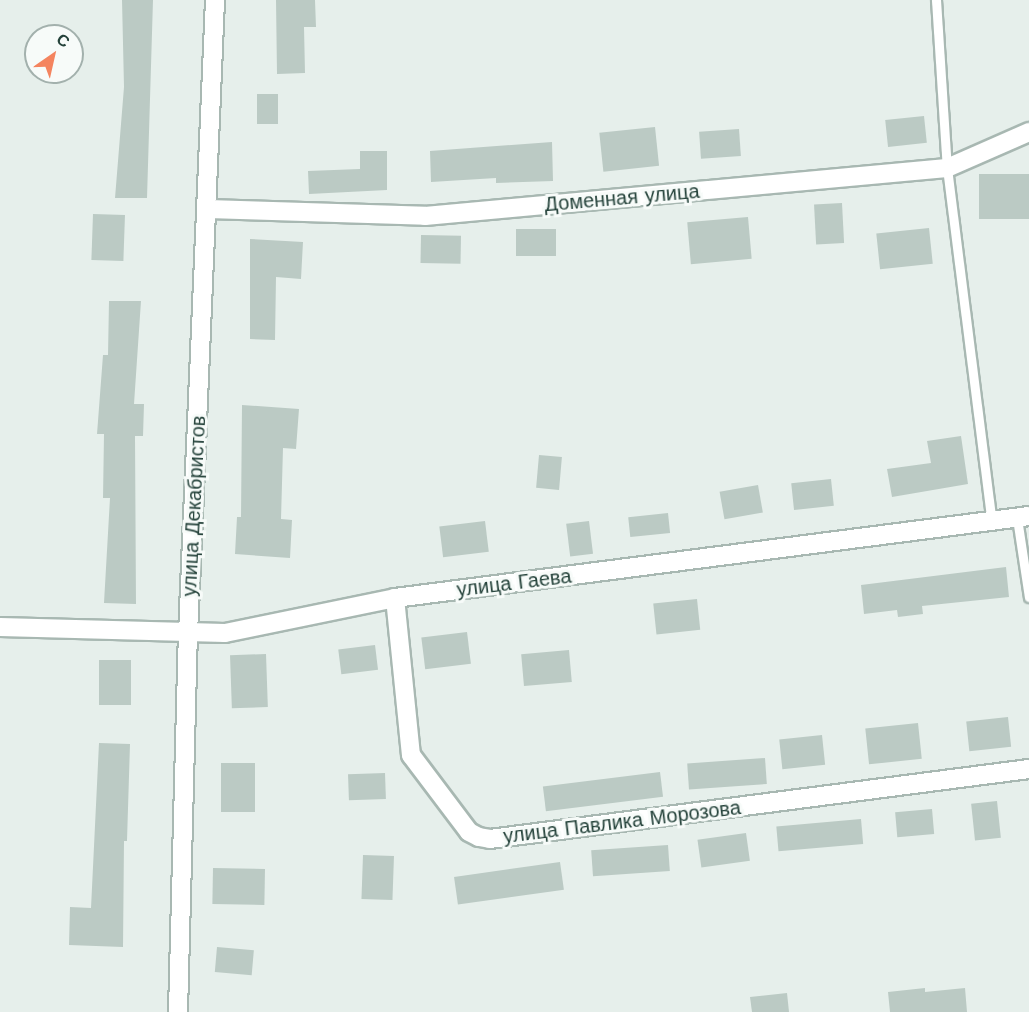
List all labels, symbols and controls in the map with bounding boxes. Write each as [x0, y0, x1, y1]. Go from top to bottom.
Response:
north arrow [24, 24, 84, 84]
text: С [53, 29, 73, 51]
street label: Доменная улица [543, 179, 701, 217]
street label: улица Декабристов [177, 415, 211, 597]
street label: улица Гаева [455, 564, 573, 602]
street label: улица Павлика Морозова [502, 796, 742, 848]

